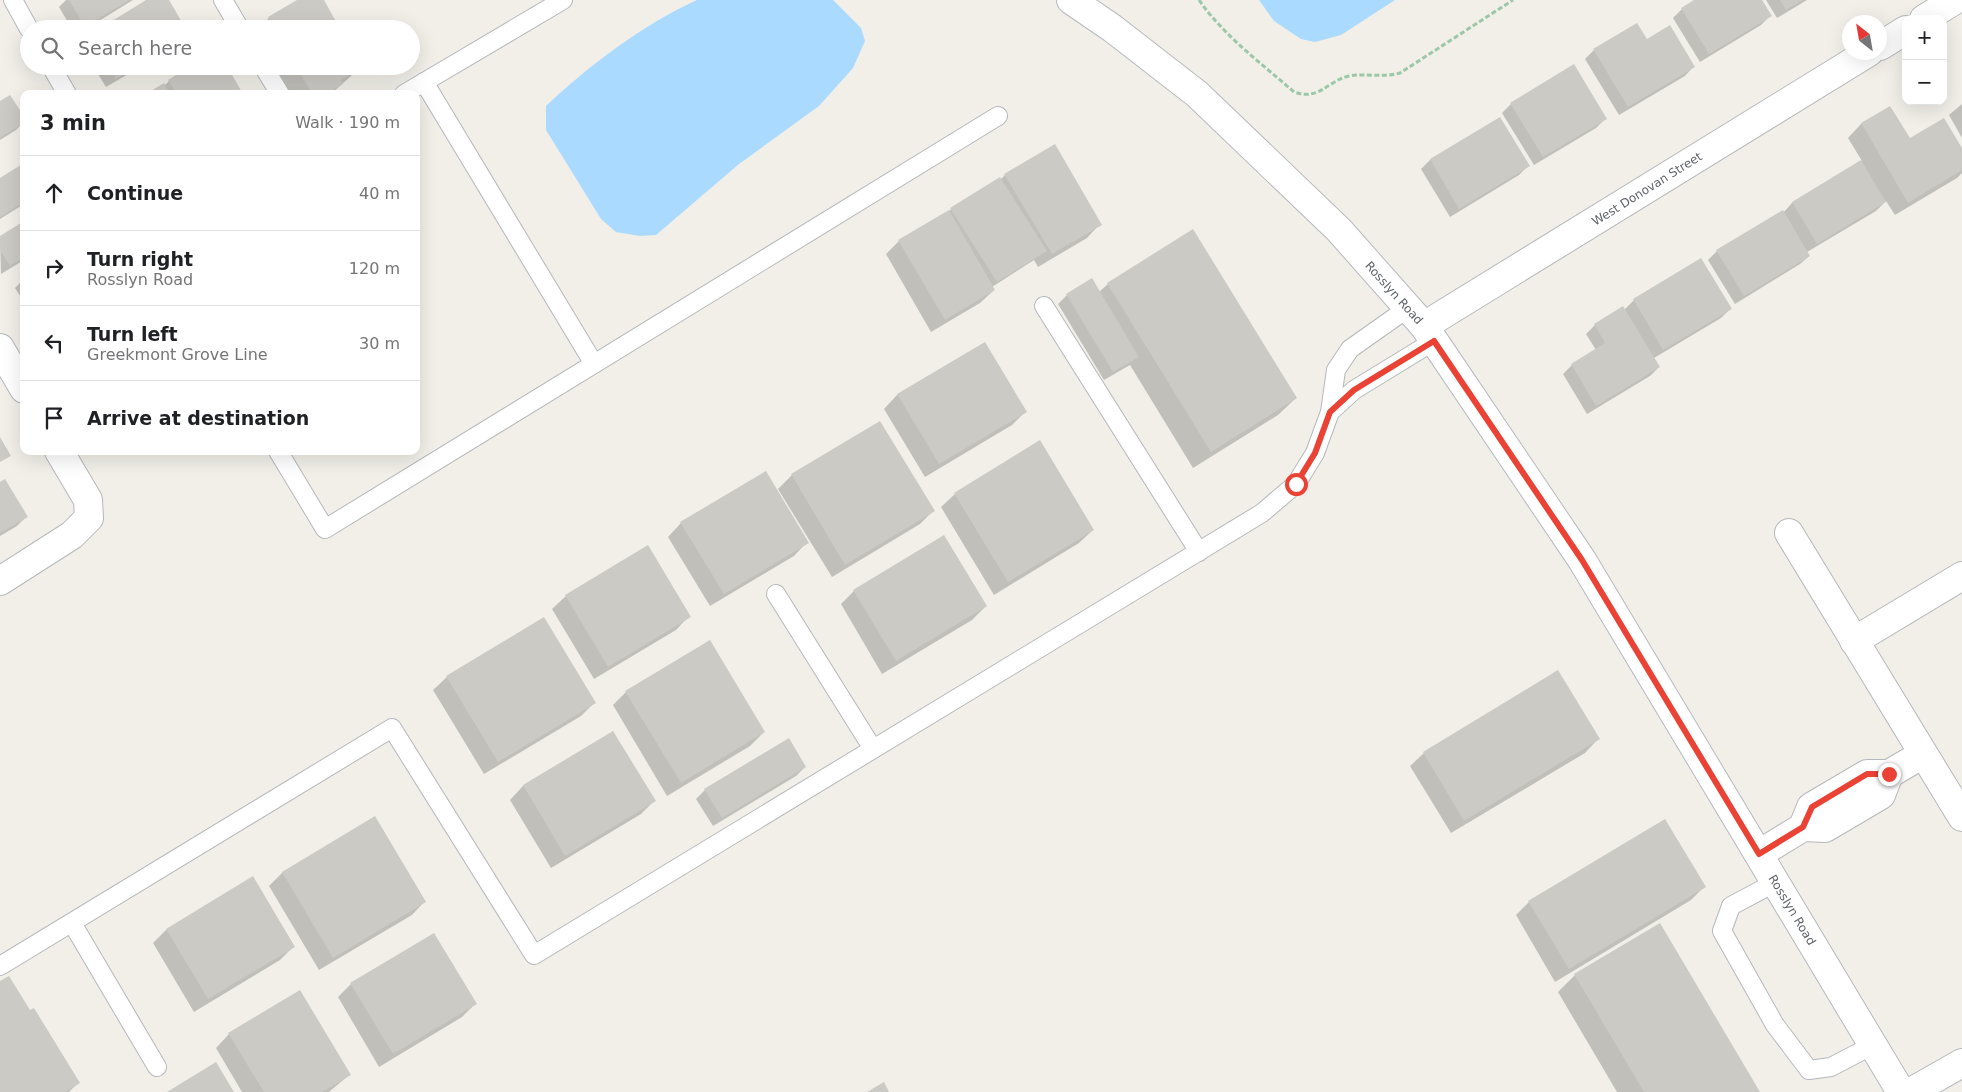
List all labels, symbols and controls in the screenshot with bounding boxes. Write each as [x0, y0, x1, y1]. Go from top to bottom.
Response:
north arrow [1842, 15, 1887, 60]
map controls [1902, 15, 1947, 105]
button: + [1902, 15, 1947, 60]
search box [20, 20, 420, 75]
icon: search [38, 34, 66, 62]
text: Search here [78, 37, 192, 59]
button: − [1902, 60, 1947, 105]
text: 3 min [40, 111, 106, 135]
text: Walk · 190 m [295, 113, 400, 132]
street label: West Donovan Street [1589, 149, 1705, 229]
icon: ahead [40, 179, 68, 207]
text: Continue [87, 182, 183, 204]
text: 40 m [359, 184, 400, 203]
text: Turn right [87, 248, 193, 270]
icon: right [40, 254, 68, 282]
text: 120 m [349, 259, 400, 278]
street label: Rosslyn Road [1362, 259, 1426, 327]
text: Rosslyn Road [87, 270, 193, 289]
text: Turn left [87, 323, 178, 345]
icon: left [40, 329, 68, 357]
text: 30 m [359, 334, 400, 353]
text: Greekmont Grove Line [87, 345, 268, 364]
icon: arrive [40, 404, 68, 432]
text: Arrive at destination [87, 407, 309, 429]
route start [1285, 473, 1308, 496]
route end [1878, 763, 1901, 786]
street label: Rosslyn Road [1765, 872, 1819, 948]

